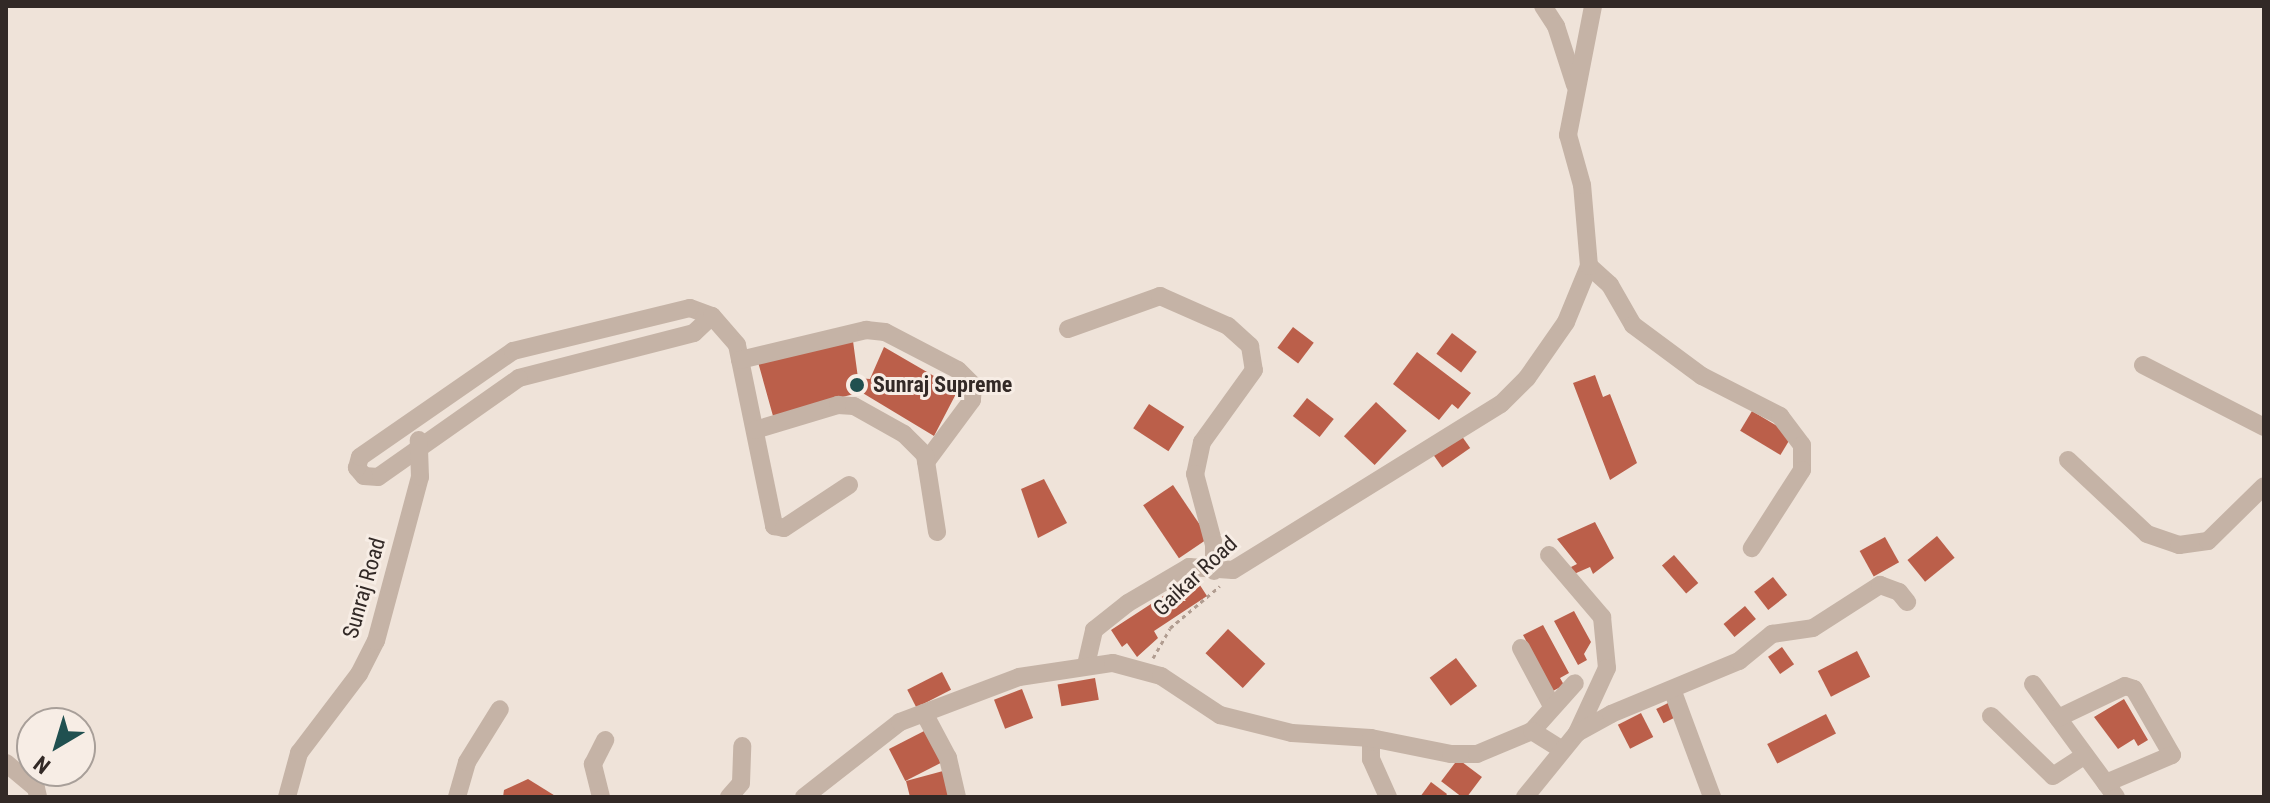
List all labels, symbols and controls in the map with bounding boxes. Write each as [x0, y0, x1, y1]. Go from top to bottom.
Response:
place label: Sunraj Supreme [873, 372, 1012, 398]
marker: Sunraj Supreme [848, 376, 866, 394]
street label: Gaikar Road [1148, 531, 1242, 621]
street label: Sunraj Road [337, 535, 391, 641]
north arrow [16, 707, 96, 787]
text: N [29, 751, 55, 779]

